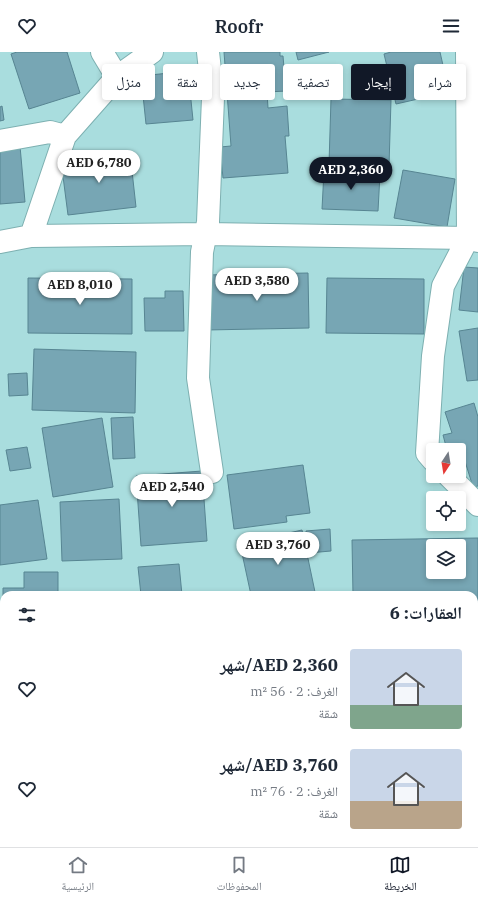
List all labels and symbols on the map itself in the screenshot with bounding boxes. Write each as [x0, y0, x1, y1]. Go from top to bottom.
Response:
pin: AED 6,780 [53, 150, 145, 184]
pin: AED 2,360 [305, 157, 397, 191]
pin: AED 3,580 [211, 268, 303, 302]
pin: AED 8,010 [34, 272, 126, 306]
north arrow [426, 443, 466, 483]
pin: AED 2,540 [126, 474, 218, 508]
pin: AED 3,760 [232, 532, 324, 566]

